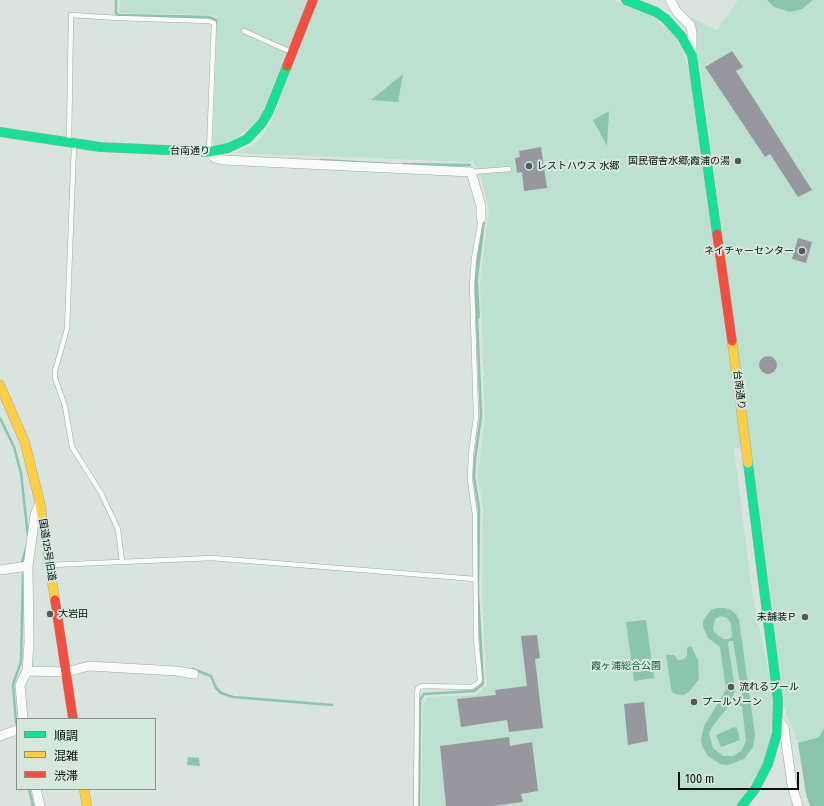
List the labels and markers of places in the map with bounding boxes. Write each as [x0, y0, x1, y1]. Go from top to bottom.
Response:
place label: 国民宿舎水郷;霞浦の湯 [628, 155, 730, 167]
marker: 国民宿舎水郷;霞浦の湯 [733, 156, 743, 166]
place label: レストハウス 水郷 [537, 160, 619, 172]
marker: レストハウス 水郷 [524, 161, 534, 171]
place label: ネイチャーセンター [704, 245, 794, 257]
marker: ネイチャーセンター [797, 246, 807, 256]
place label: 大岩田 [58, 608, 88, 620]
marker: 大岩田 [45, 609, 55, 619]
place label: 未舗装Ｐ [757, 611, 797, 623]
marker: 未舗装Ｐ [800, 612, 810, 622]
place label: 流れるプール [739, 681, 799, 693]
marker: 流れるプール [726, 682, 736, 692]
place label: プールゾーン [702, 696, 762, 708]
marker: プールゾーン [689, 697, 699, 707]

